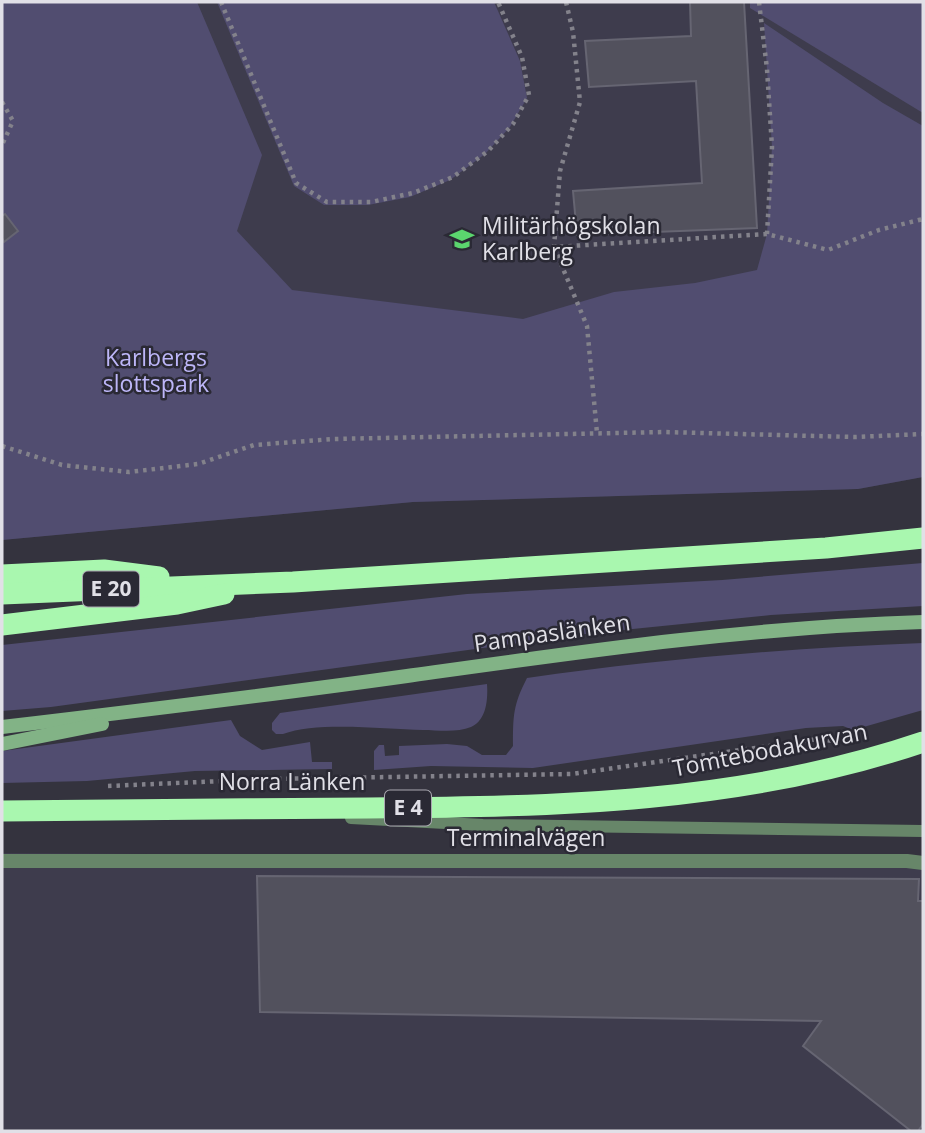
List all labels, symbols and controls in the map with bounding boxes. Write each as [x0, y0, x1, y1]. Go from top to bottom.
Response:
place label: Militärhögskolan Karlberg [482, 209, 661, 267]
school or university icon: Militärhögskolan Karlberg [448, 225, 476, 253]
park label: Karlbergs slottspark [103, 341, 209, 399]
road number: E 20 [83, 572, 139, 606]
street label: Pampaslänken [472, 605, 632, 659]
street label: Tomtebodakurvan [670, 714, 870, 784]
street label: Norra Länken [219, 765, 365, 797]
road number: E 4 [385, 790, 431, 826]
street label: Terminalvägen [447, 821, 605, 853]

